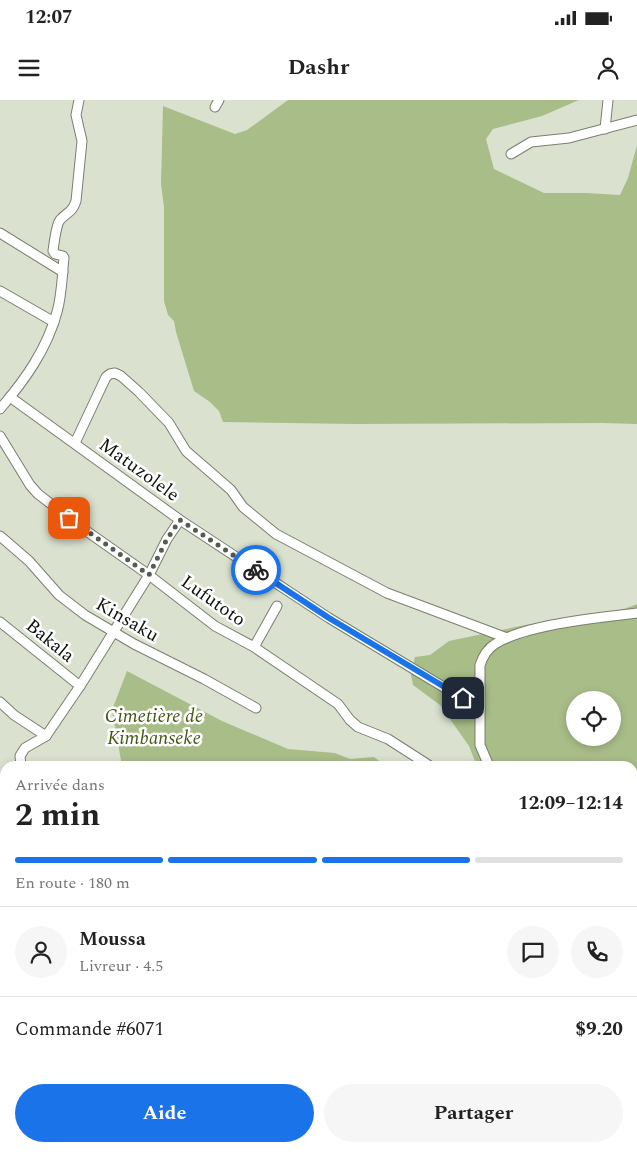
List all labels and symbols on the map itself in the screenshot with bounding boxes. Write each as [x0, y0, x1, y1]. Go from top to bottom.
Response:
street label: Matuzolele [93, 431, 185, 509]
pin [48, 497, 90, 539]
courier [231, 545, 281, 595]
street label: Lufutoto [174, 568, 252, 634]
street label: Kinsaku [90, 590, 164, 650]
street label: Bakala [19, 612, 81, 670]
pin [442, 677, 484, 719]
park label: Cimetière de Kimbanseke [105, 702, 203, 753]

